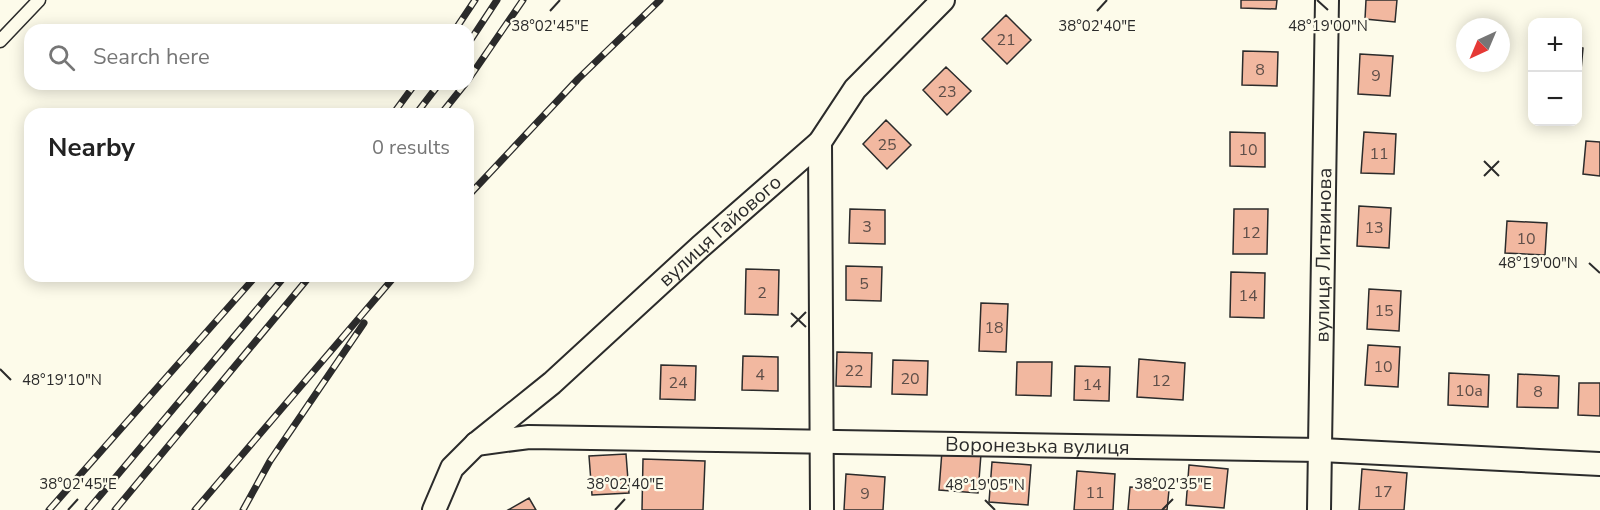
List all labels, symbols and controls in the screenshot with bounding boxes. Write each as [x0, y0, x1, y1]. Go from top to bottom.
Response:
text: 38°02'45"E [511, 16, 589, 36]
text: 38°02'40"E [1058, 16, 1136, 36]
text: 48°19'00"N [1288, 16, 1368, 36]
north arrow [1456, 18, 1510, 72]
map controls [1528, 18, 1582, 126]
button: + [1528, 18, 1582, 72]
search box [24, 24, 474, 90]
house number: 21 [996, 29, 1016, 51]
icon: search [45, 41, 78, 74]
text: Search here [93, 42, 210, 72]
house number: 8 [1255, 59, 1265, 81]
house number: 9 [1371, 65, 1381, 87]
button: − [1528, 72, 1582, 126]
house number: 23 [937, 81, 957, 103]
text: Nearby [48, 130, 135, 165]
text: 0 results [372, 134, 450, 161]
house number: 25 [877, 134, 897, 156]
house number: 10 [1238, 139, 1258, 161]
house number: 11 [1369, 143, 1389, 165]
street label: вулиця Литвинова [1309, 167, 1338, 343]
street label: вулиця Гайового [653, 169, 787, 293]
house number: 3 [862, 216, 872, 238]
house number: 13 [1364, 217, 1384, 239]
house number: 12 [1241, 222, 1261, 244]
house number: 10 [1516, 228, 1536, 250]
text: 48°19'00"N [1498, 253, 1578, 273]
house number: 5 [859, 273, 869, 295]
house number: 2 [757, 282, 767, 304]
house number: 14 [1238, 285, 1258, 307]
house number: 15 [1374, 300, 1394, 322]
house number: 18 [984, 317, 1004, 339]
house number: 10 [1373, 356, 1393, 378]
house number: 22 [844, 360, 864, 382]
house number: 4 [755, 364, 765, 386]
house number: 20 [900, 368, 920, 390]
text: 48°19'10"N [22, 370, 102, 390]
house number: 12 [1151, 370, 1171, 392]
house number: 24 [668, 372, 688, 394]
house number: 14 [1082, 374, 1102, 396]
house number: 10а [1455, 380, 1483, 402]
house number: 8 [1533, 381, 1543, 403]
street label: Воронезька вулиця [945, 431, 1130, 461]
text: 38°02'45"E [39, 474, 117, 494]
text: 38°02'40"E [586, 474, 664, 494]
text: 38°02'35"E [1134, 474, 1212, 494]
text: 48°19'05"N [945, 475, 1025, 495]
house number: 17 [1373, 481, 1393, 503]
house number: 11 [1085, 482, 1105, 504]
house number: 9 [860, 483, 870, 505]

